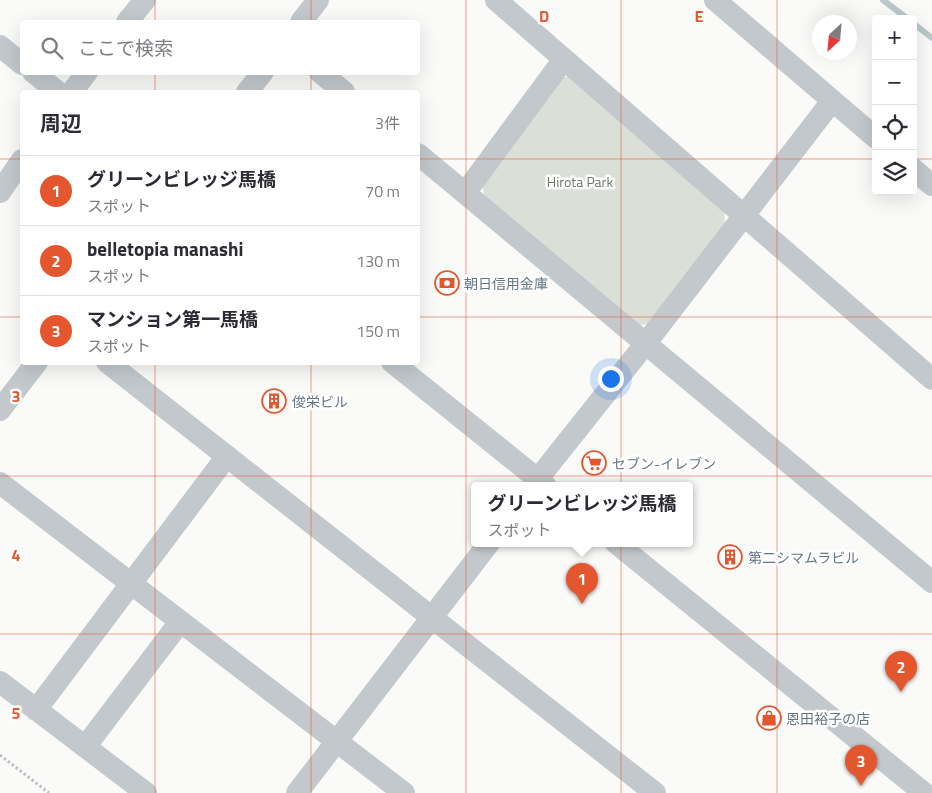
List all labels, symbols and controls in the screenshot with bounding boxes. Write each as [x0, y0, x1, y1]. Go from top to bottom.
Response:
text: D [539, 4, 549, 28]
text: E [695, 4, 704, 28]
north arrow [812, 15, 857, 60]
map controls [872, 15, 917, 195]
button: + [872, 15, 917, 60]
search box [20, 20, 420, 75]
text: ここで検索 [78, 33, 173, 62]
icon: search [38, 34, 66, 62]
button: − [872, 60, 917, 105]
button: locate [872, 105, 917, 150]
text: 周辺 [40, 107, 82, 139]
text: 3件 [375, 111, 400, 135]
button: layers [872, 150, 917, 195]
text: グリーンビレッジ馬橋 [87, 164, 276, 193]
park label: Hirota Park [547, 171, 613, 192]
text: 1 [52, 179, 60, 203]
text: 70 m [365, 179, 400, 203]
text: スポット [87, 194, 151, 218]
text: belletopia manashi [87, 234, 243, 263]
text: 2 [52, 249, 60, 273]
text: 130 m [356, 249, 400, 273]
text: スポット [87, 264, 151, 288]
bank icon: 朝日信用金庫 [434, 270, 460, 296]
place label: 朝日信用金庫 [464, 273, 548, 294]
text: マンション第一馬橋 [87, 304, 258, 333]
text: 3 [52, 319, 60, 343]
text: 150 m [356, 319, 400, 343]
text: スポット [87, 334, 151, 358]
your location [598, 366, 624, 392]
text: 3 [12, 384, 20, 408]
building icon: 俊栄ビル [261, 388, 287, 414]
place label: 俊栄ビル [292, 391, 348, 412]
supermarket icon: セブン-イレブン [581, 450, 607, 476]
place label: セブン-イレブン [612, 453, 716, 474]
popup [471, 482, 693, 547]
text: グリーンビレッジ馬橋 [487, 488, 677, 517]
text: スポット [487, 518, 551, 542]
text: 4 [12, 543, 21, 567]
building icon: 第二シマムラビル [717, 544, 743, 570]
place label: 第二シマムラビル [748, 547, 859, 568]
pin: 1 [566, 563, 598, 604]
pin: 2 [885, 651, 917, 692]
text: 5 [12, 701, 21, 725]
shop icon: 恩田裕子の店 [756, 705, 782, 731]
place label: 恩田裕子の店 [786, 708, 870, 729]
pin: 3 [845, 745, 877, 786]

